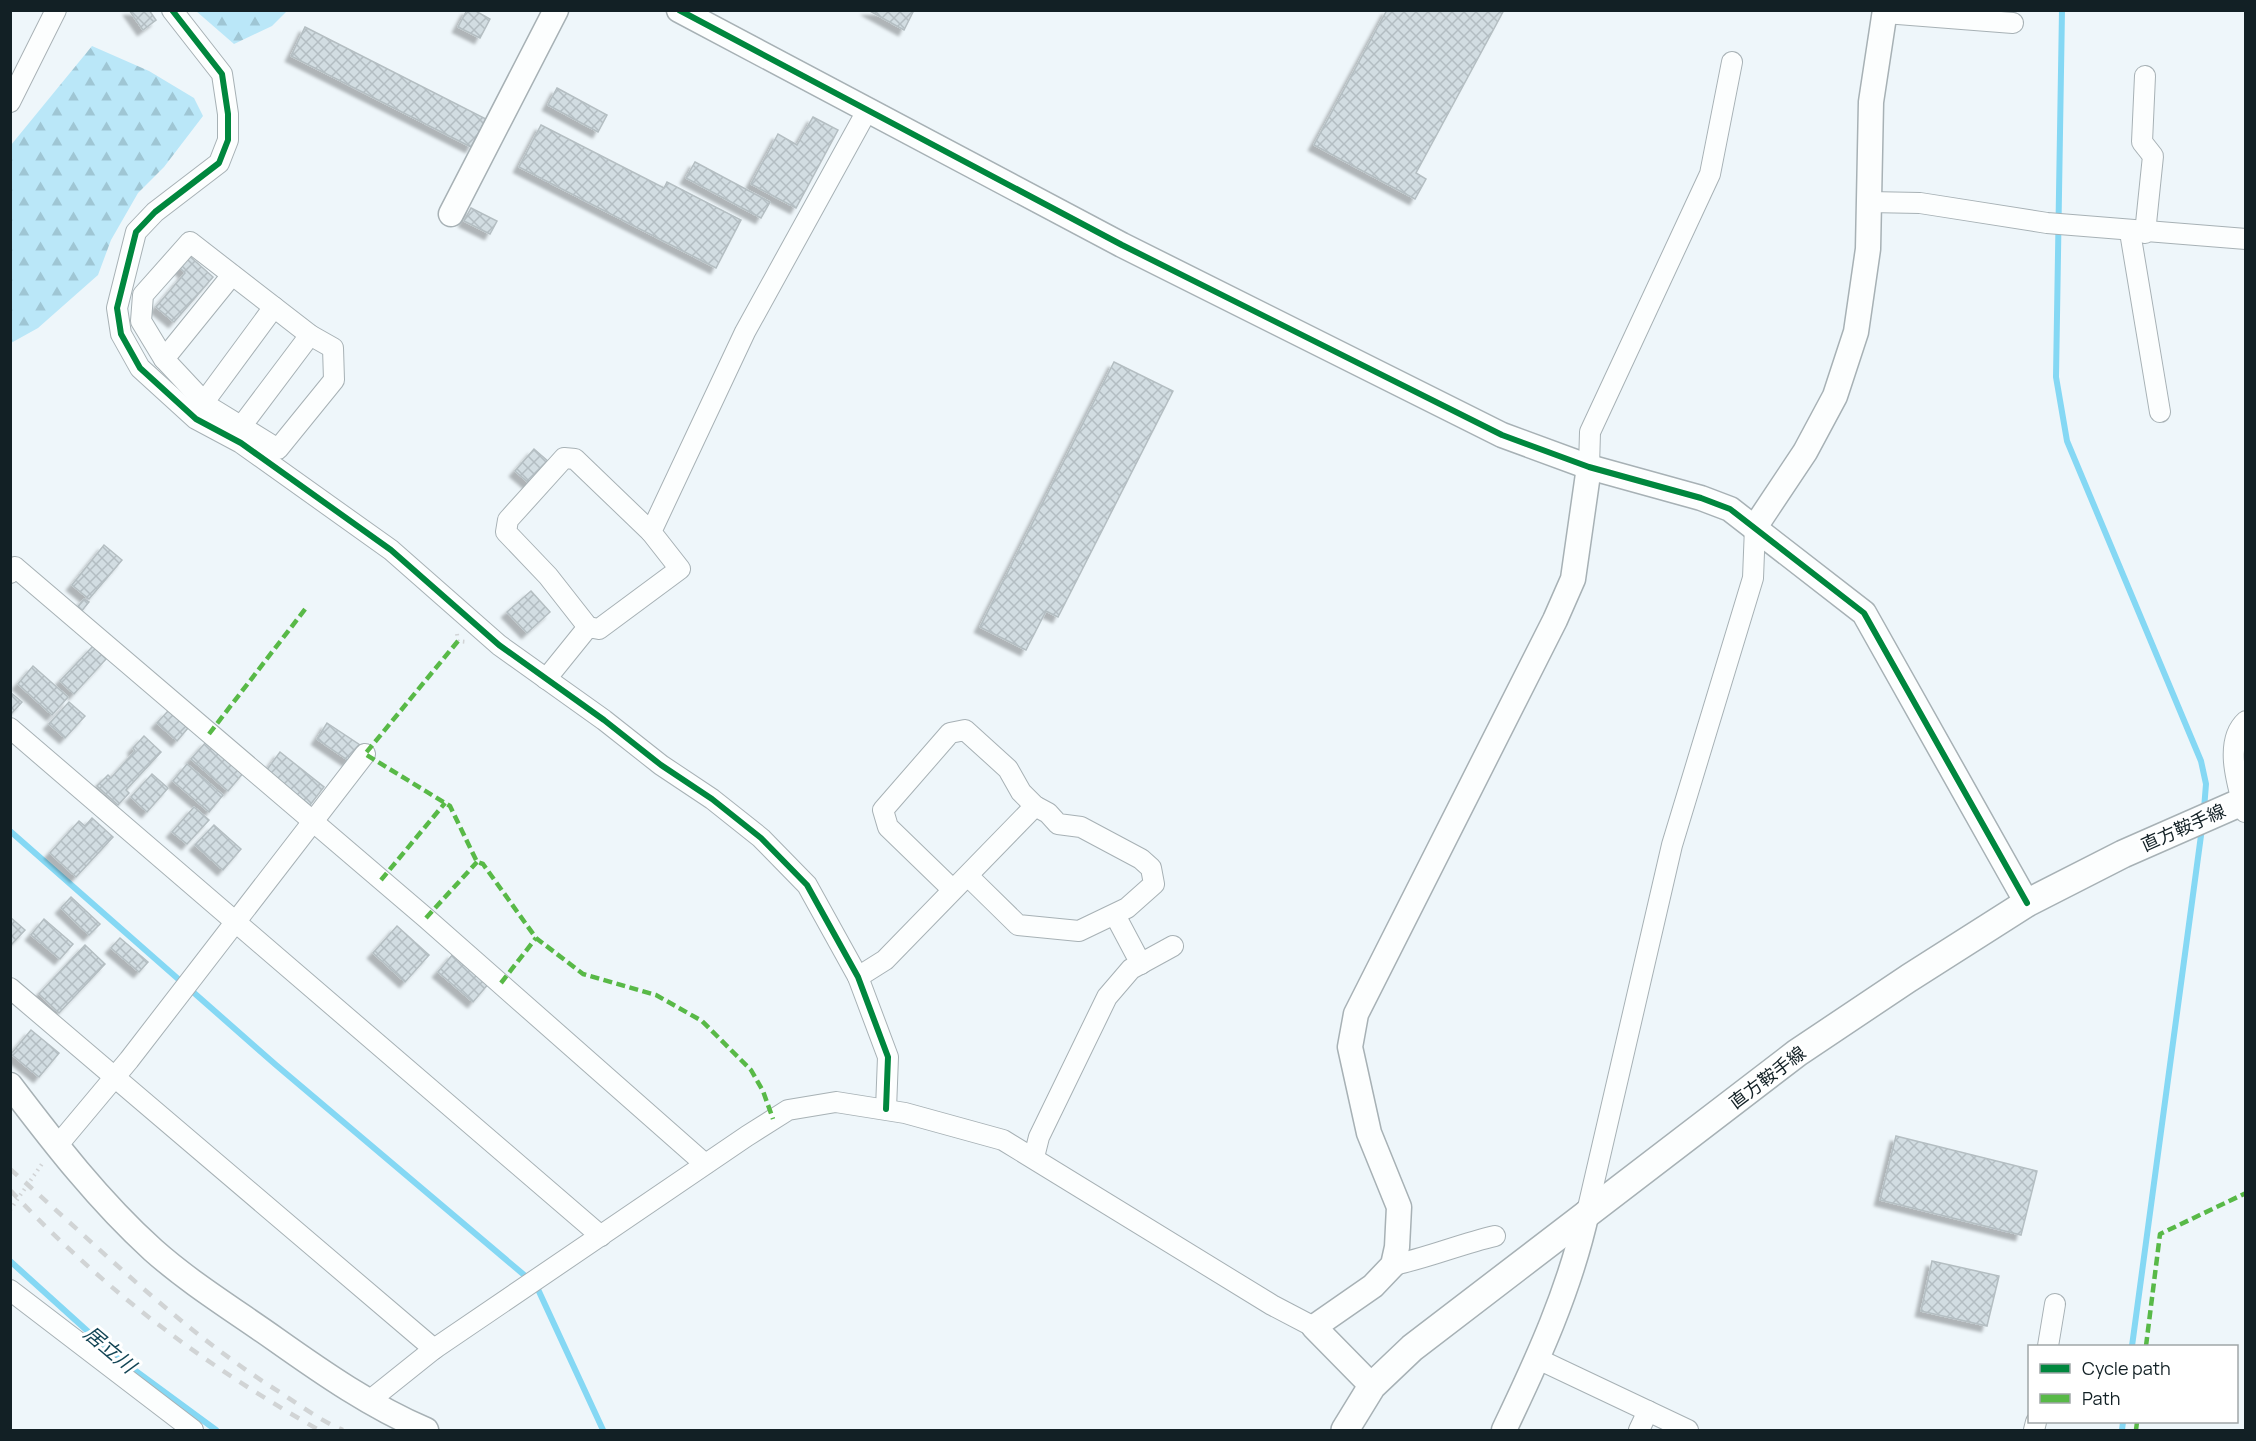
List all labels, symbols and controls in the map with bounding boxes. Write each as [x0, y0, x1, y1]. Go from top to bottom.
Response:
street label: 直方鞍手線 [2137, 798, 2229, 856]
street label: 直方鞍手線 [1724, 1040, 1810, 1114]
water label: 居立川 [78, 1319, 143, 1380]
legend [2028, 1345, 2238, 1423]
text: Cycle path [2082, 1356, 2171, 1380]
text: Path [2082, 1386, 2120, 1410]

